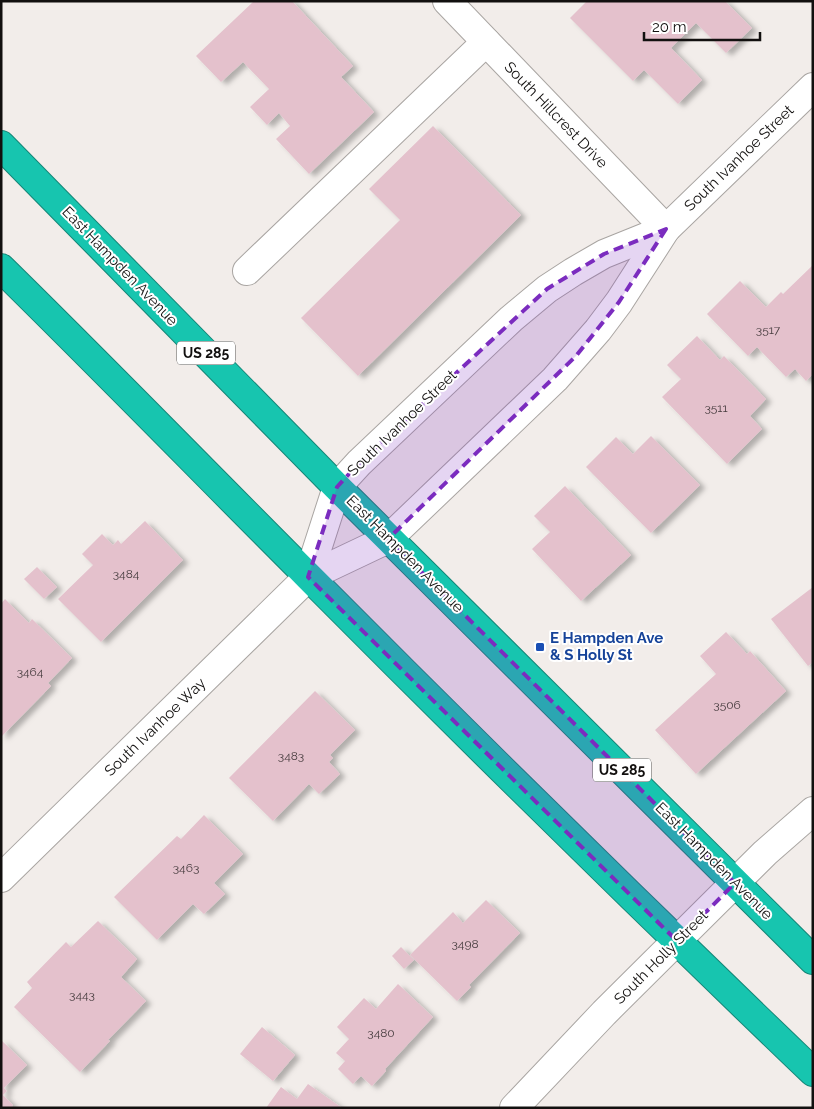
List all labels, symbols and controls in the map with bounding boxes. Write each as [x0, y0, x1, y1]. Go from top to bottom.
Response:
scale bar [644, 10, 760, 42]
text: 20 m [652, 18, 687, 36]
street label: South Hillcrest Drive [501, 58, 612, 172]
street label: South Ivanhoe Street [681, 101, 797, 215]
street label: East Hampden Avenue [58, 203, 182, 329]
house number: 3517 [756, 323, 781, 337]
road number: US 285 [177, 342, 235, 364]
street label: South Ivanhoe Street [344, 366, 460, 480]
house number: 3511 [704, 401, 728, 415]
street label: East Hampden Avenue [343, 492, 468, 617]
house number: 3484 [113, 567, 140, 581]
place label: E Hampden Ave & S Holly St [550, 629, 663, 664]
marker: E Hampden Ave & S Holly St [534, 641, 546, 653]
house number: 3464 [17, 665, 44, 679]
street label: South Ivanhoe Way [101, 674, 209, 780]
house number: 3506 [713, 698, 741, 712]
house number: 3483 [278, 749, 304, 763]
road number: US 285 [593, 758, 651, 782]
street label: East Hampden Avenue [652, 799, 777, 924]
house number: 3463 [173, 861, 199, 875]
street label: South Holly Street [610, 906, 712, 1008]
house number: 3498 [451, 937, 479, 951]
house number: 3443 [69, 988, 95, 1002]
house number: 3480 [367, 1026, 395, 1040]

